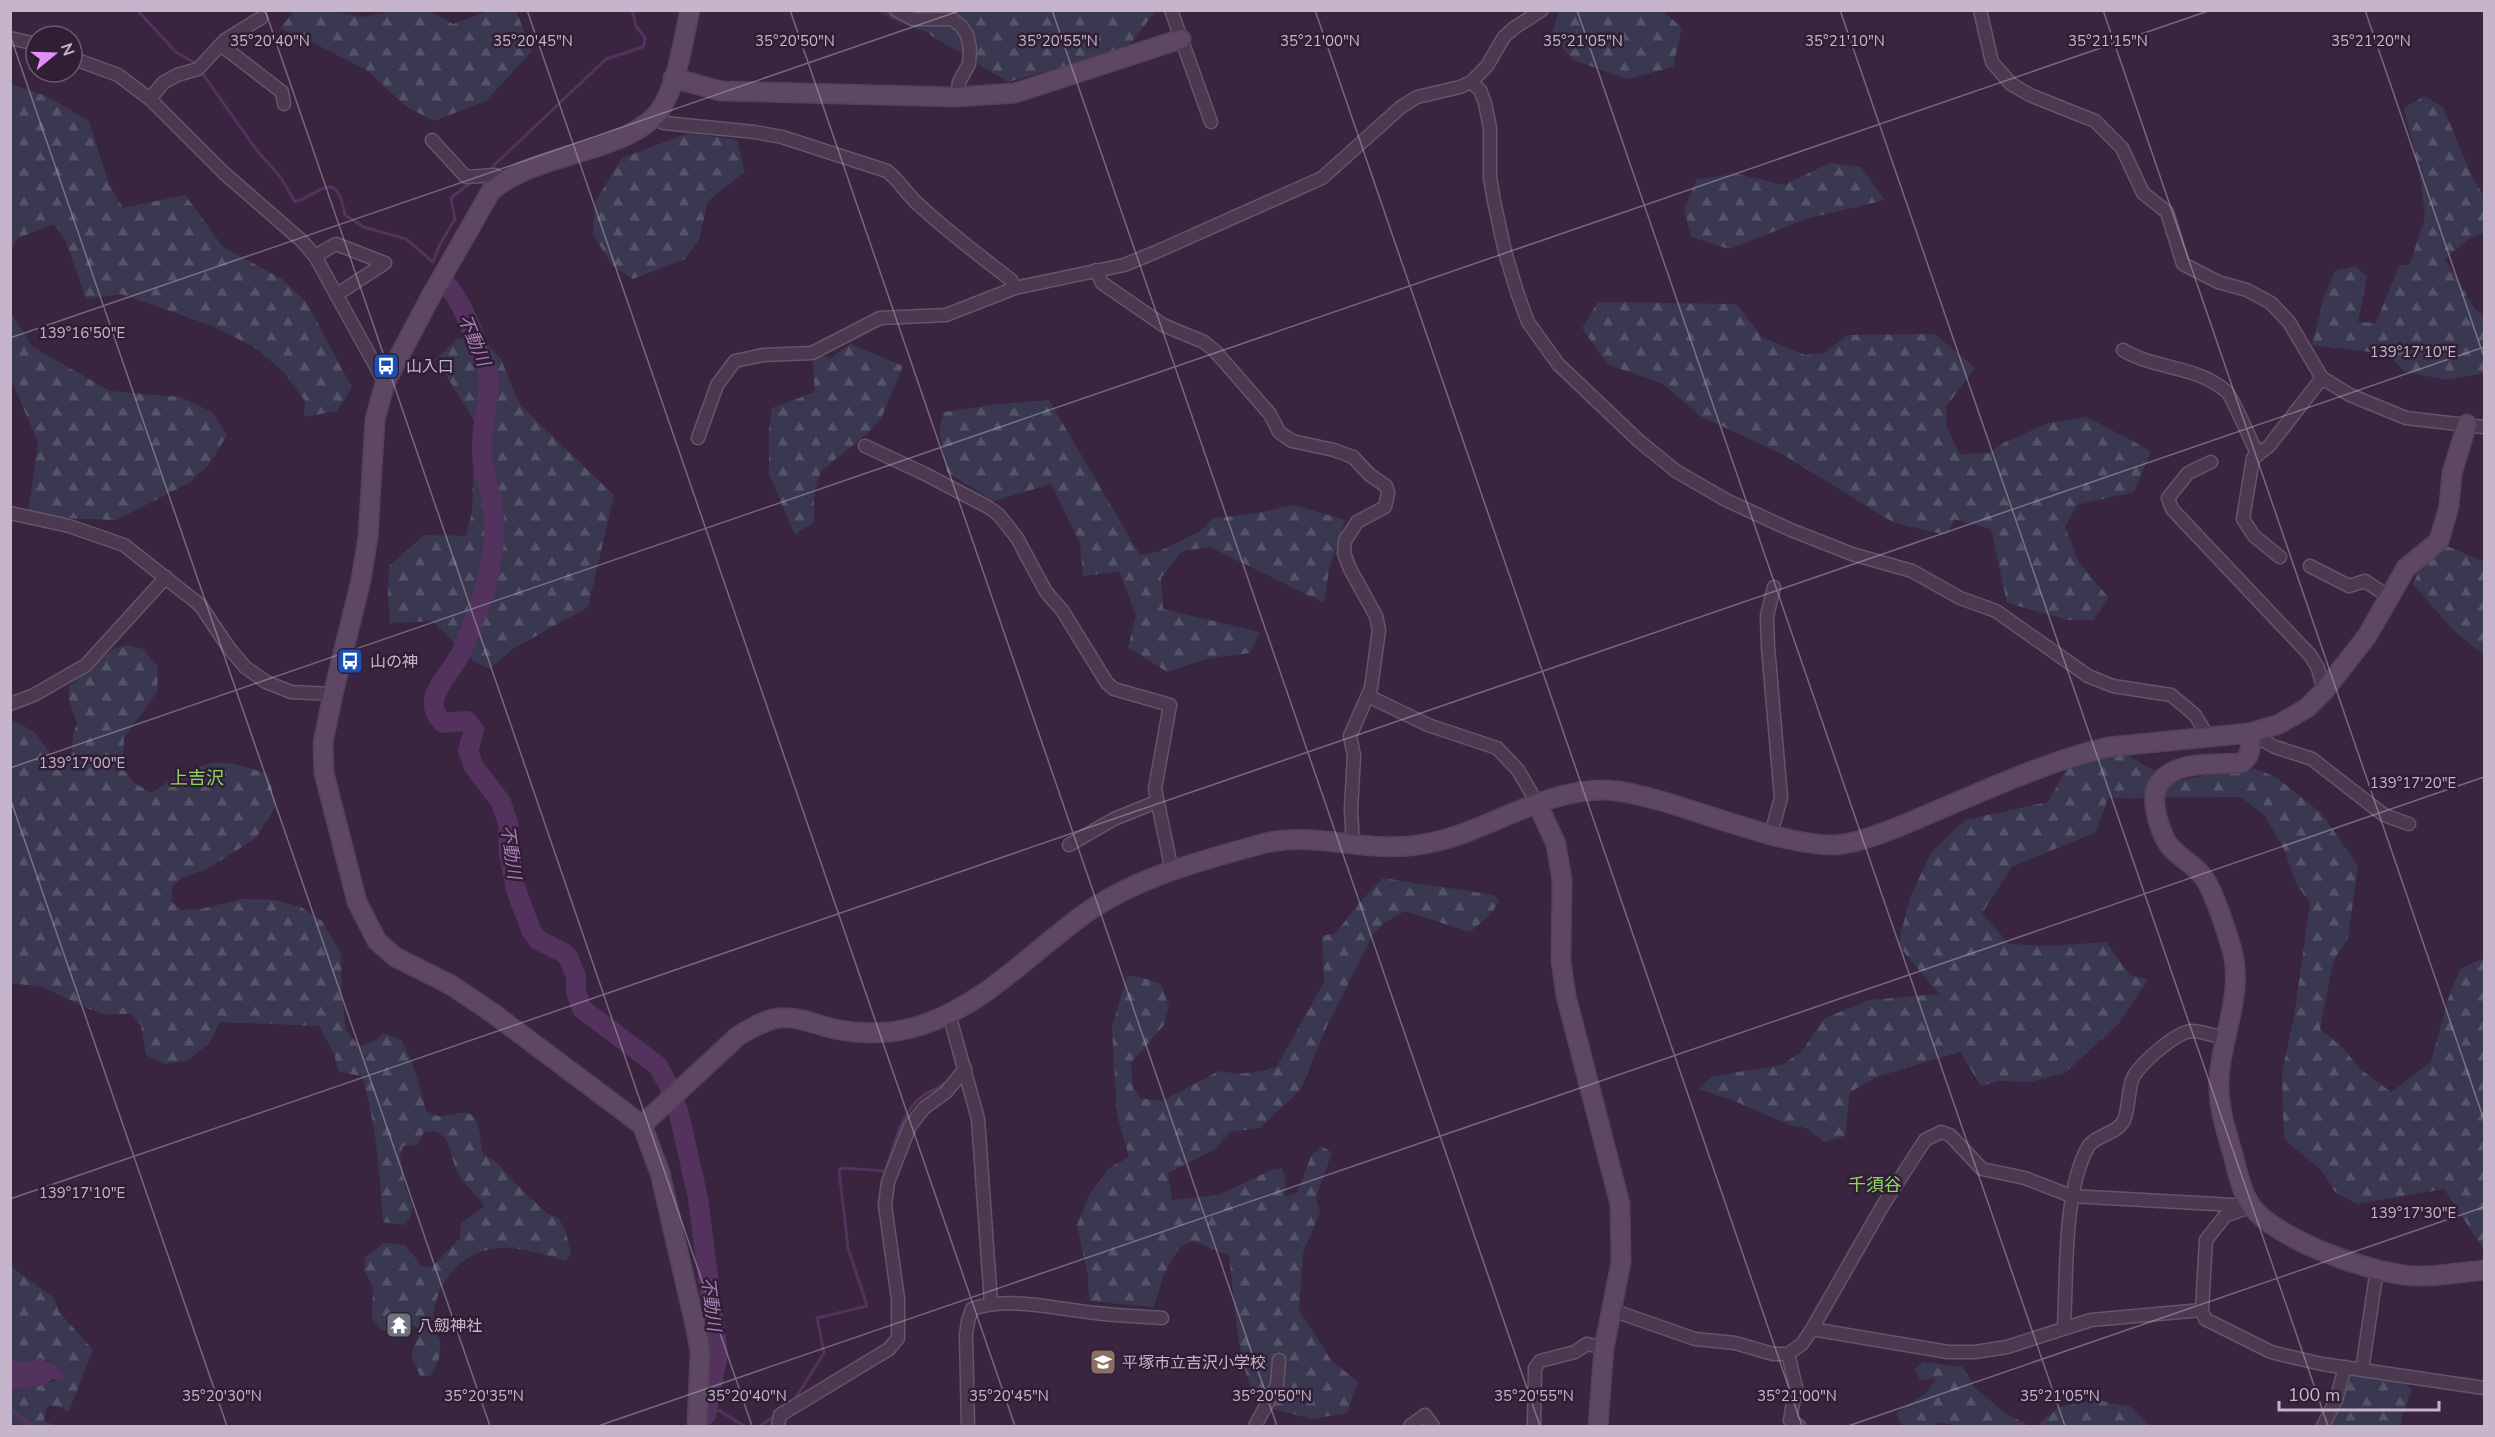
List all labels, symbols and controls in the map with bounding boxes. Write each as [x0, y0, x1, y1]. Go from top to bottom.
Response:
north arrow [24, 24, 84, 84]
text: 35°20'40"N [230, 31, 310, 51]
text: 35°20'45"N [493, 31, 573, 51]
text: 35°20'50"N [755, 31, 835, 51]
text: 35°20'55"N [1018, 31, 1098, 51]
text: 35°21'00"N [1280, 31, 1360, 51]
text: 35°21'05"N [1543, 31, 1623, 51]
text: 35°21'10"N [1805, 31, 1885, 51]
text: 35°21'15"N [2068, 31, 2148, 51]
text: 35°21'20"N [2331, 31, 2411, 51]
text: N [55, 40, 80, 59]
water label: 不動川 [452, 310, 496, 371]
text: 139°16'50"E [39, 323, 125, 343]
text: 139°17'10"E [2370, 342, 2456, 362]
bus stop icon: 山入口 [371, 351, 401, 381]
place label: 山入口 [406, 356, 454, 378]
bus stop icon: 山の神 [335, 646, 365, 676]
place label: 山の神 [370, 651, 418, 673]
text: 139°17'00"E [39, 753, 125, 773]
district label: 上吉沢 [170, 766, 224, 790]
text: 139°17'20"E [2370, 773, 2456, 793]
water label: 不動川 [495, 824, 527, 882]
district label: 千須谷 [1848, 1173, 1902, 1197]
text: 139°17'10"E [39, 1183, 125, 1203]
text: 139°17'30"E [2370, 1203, 2456, 1223]
water label: 不動川 [696, 1276, 726, 1334]
temple icon: 八劔神社 [384, 1310, 414, 1340]
place label: 八劔神社 [418, 1315, 482, 1337]
school or university icon: 平塚市立吉沢小学校 [1088, 1347, 1118, 1377]
place label: 平塚市立吉沢小学校 [1122, 1352, 1266, 1374]
scale bar [2279, 1374, 2440, 1412]
text: 100 m [2288, 1383, 2340, 1407]
text: 35°20'30"N [182, 1386, 262, 1406]
text: 35°20'35"N [444, 1386, 524, 1406]
text: 35°20'40"N [707, 1386, 787, 1406]
text: 35°20'45"N [969, 1386, 1049, 1406]
text: 35°20'50"N [1232, 1386, 1312, 1406]
text: 35°20'55"N [1494, 1386, 1574, 1406]
text: 35°21'00"N [1757, 1386, 1837, 1406]
text: 35°21'05"N [2020, 1386, 2100, 1406]

